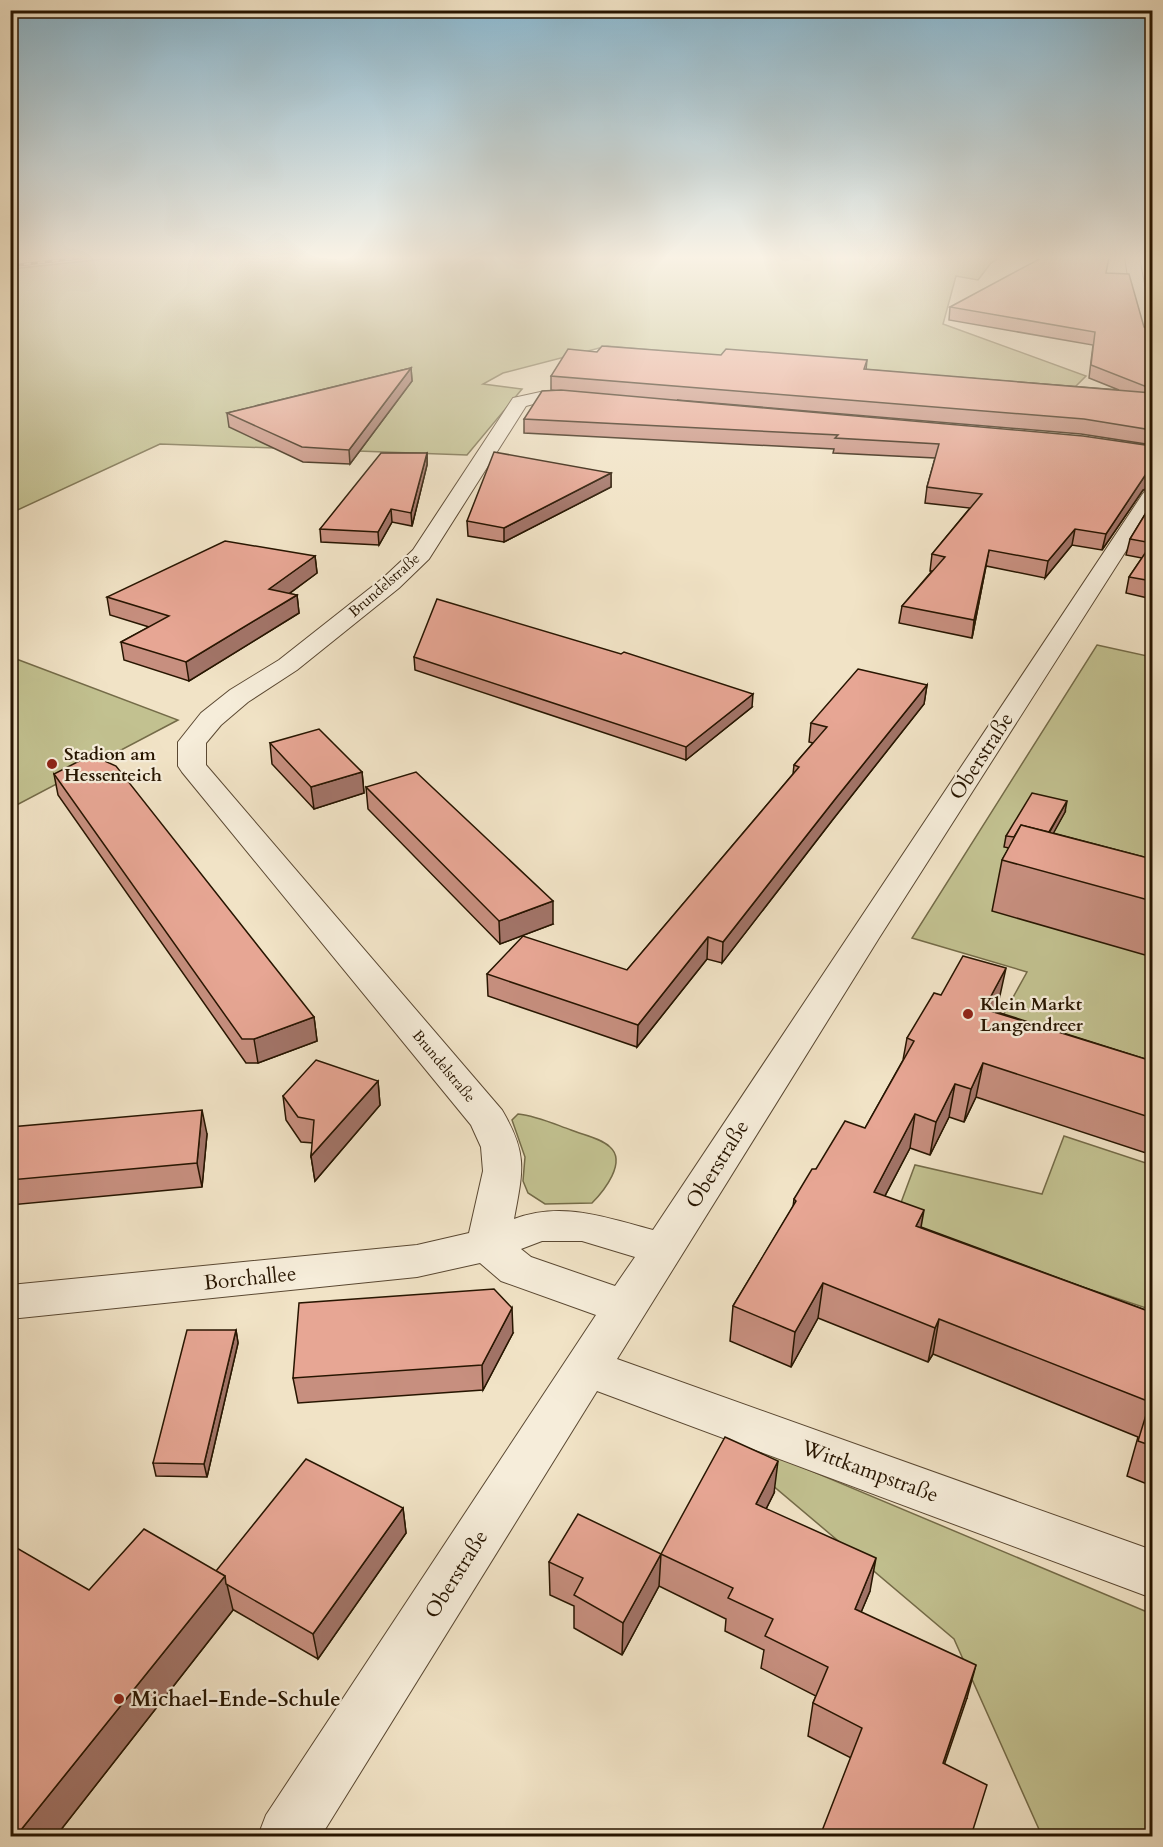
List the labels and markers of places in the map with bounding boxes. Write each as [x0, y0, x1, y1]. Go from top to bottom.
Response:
place label: Stadion am Hessenteich [64, 742, 162, 788]
marker: Stadion am Hessenteich [45, 757, 59, 771]
place label: Klein Markt Langendreer [980, 992, 1084, 1038]
marker: Klein Markt Langendreer [961, 1007, 975, 1021]
place label: Michael-Ende-Schule [131, 1685, 341, 1714]
marker: Michael-Ende-Schule [112, 1692, 126, 1706]

